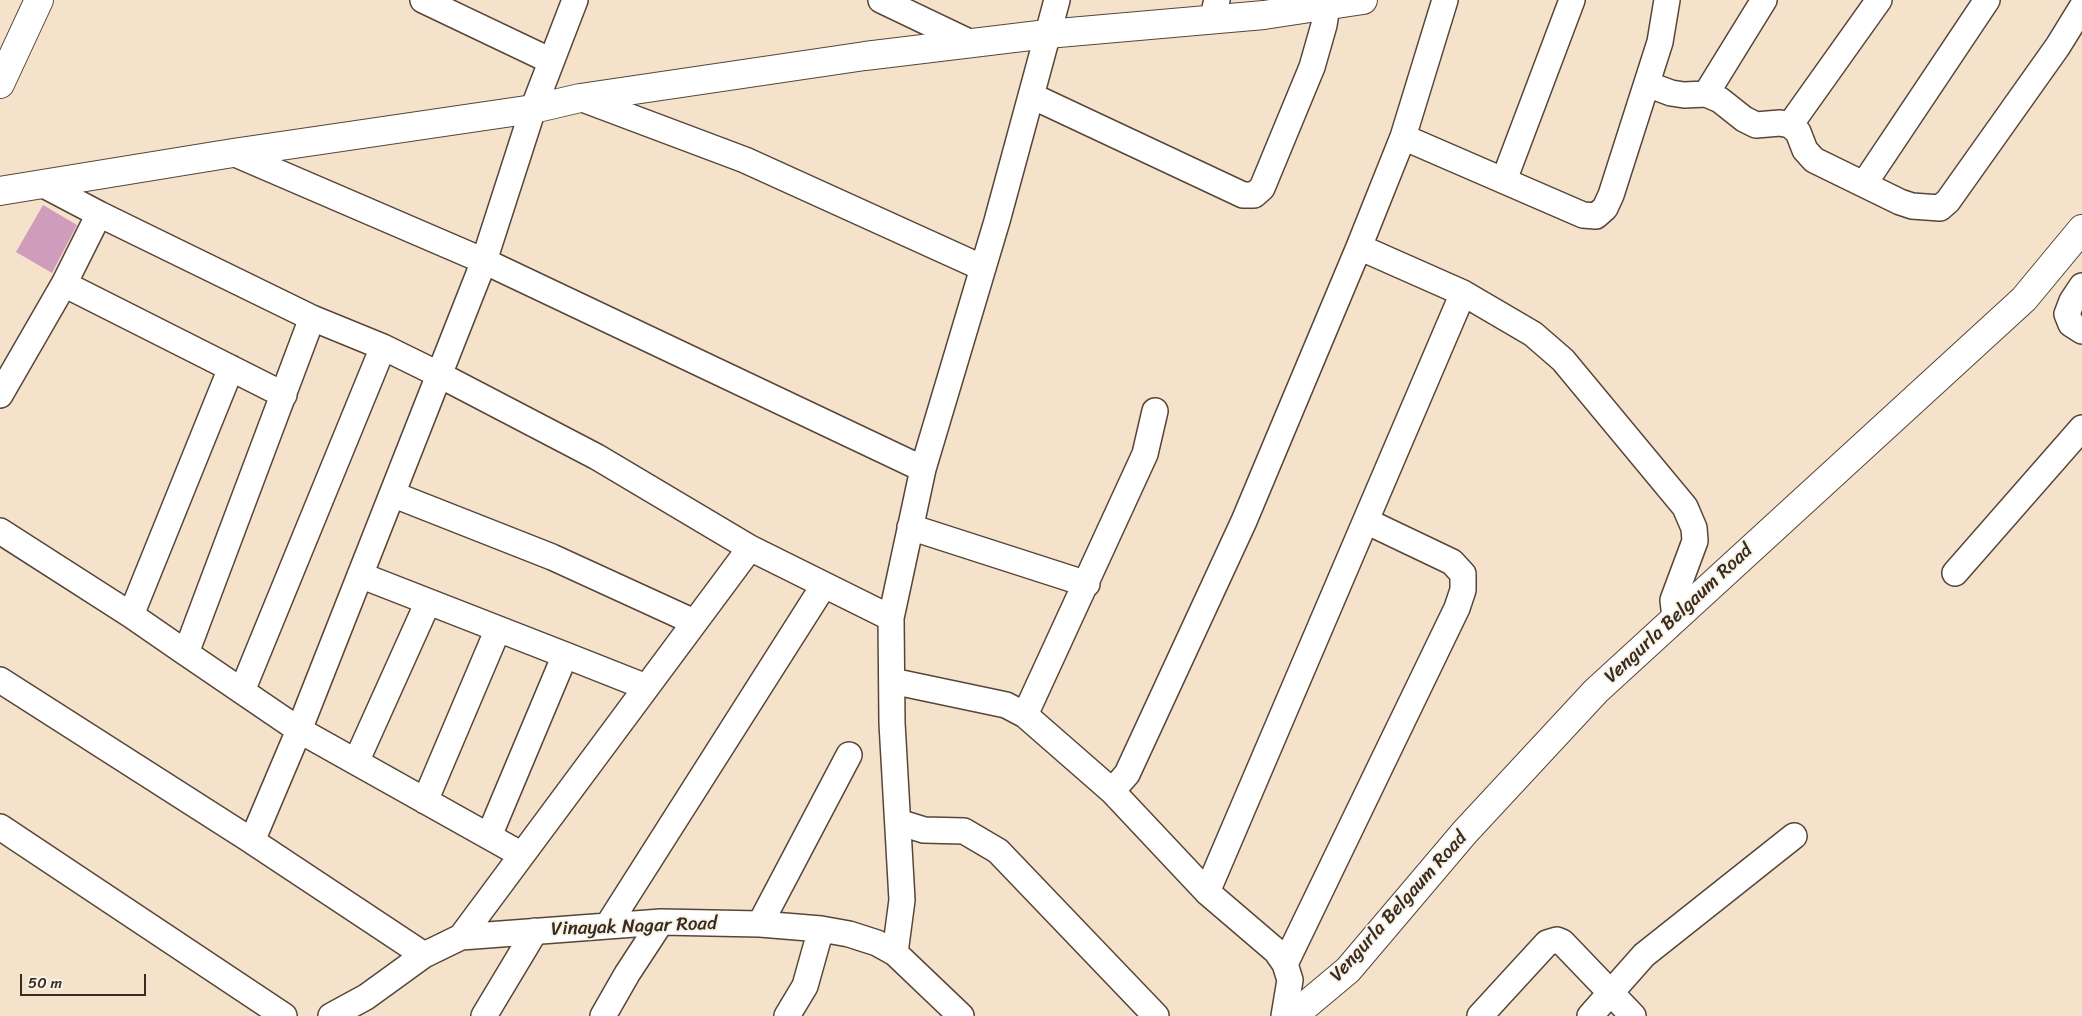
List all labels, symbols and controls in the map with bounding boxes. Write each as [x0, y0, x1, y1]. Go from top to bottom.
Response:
street label: Vengurla Belgaum Road [1600, 540, 1758, 688]
street label: Vengurla Belgaum Road [1326, 827, 1472, 987]
street label: Vinayak Nagar Road [551, 913, 717, 941]
scale bar [22, 964, 149, 996]
text: 50 m [28, 970, 62, 996]

